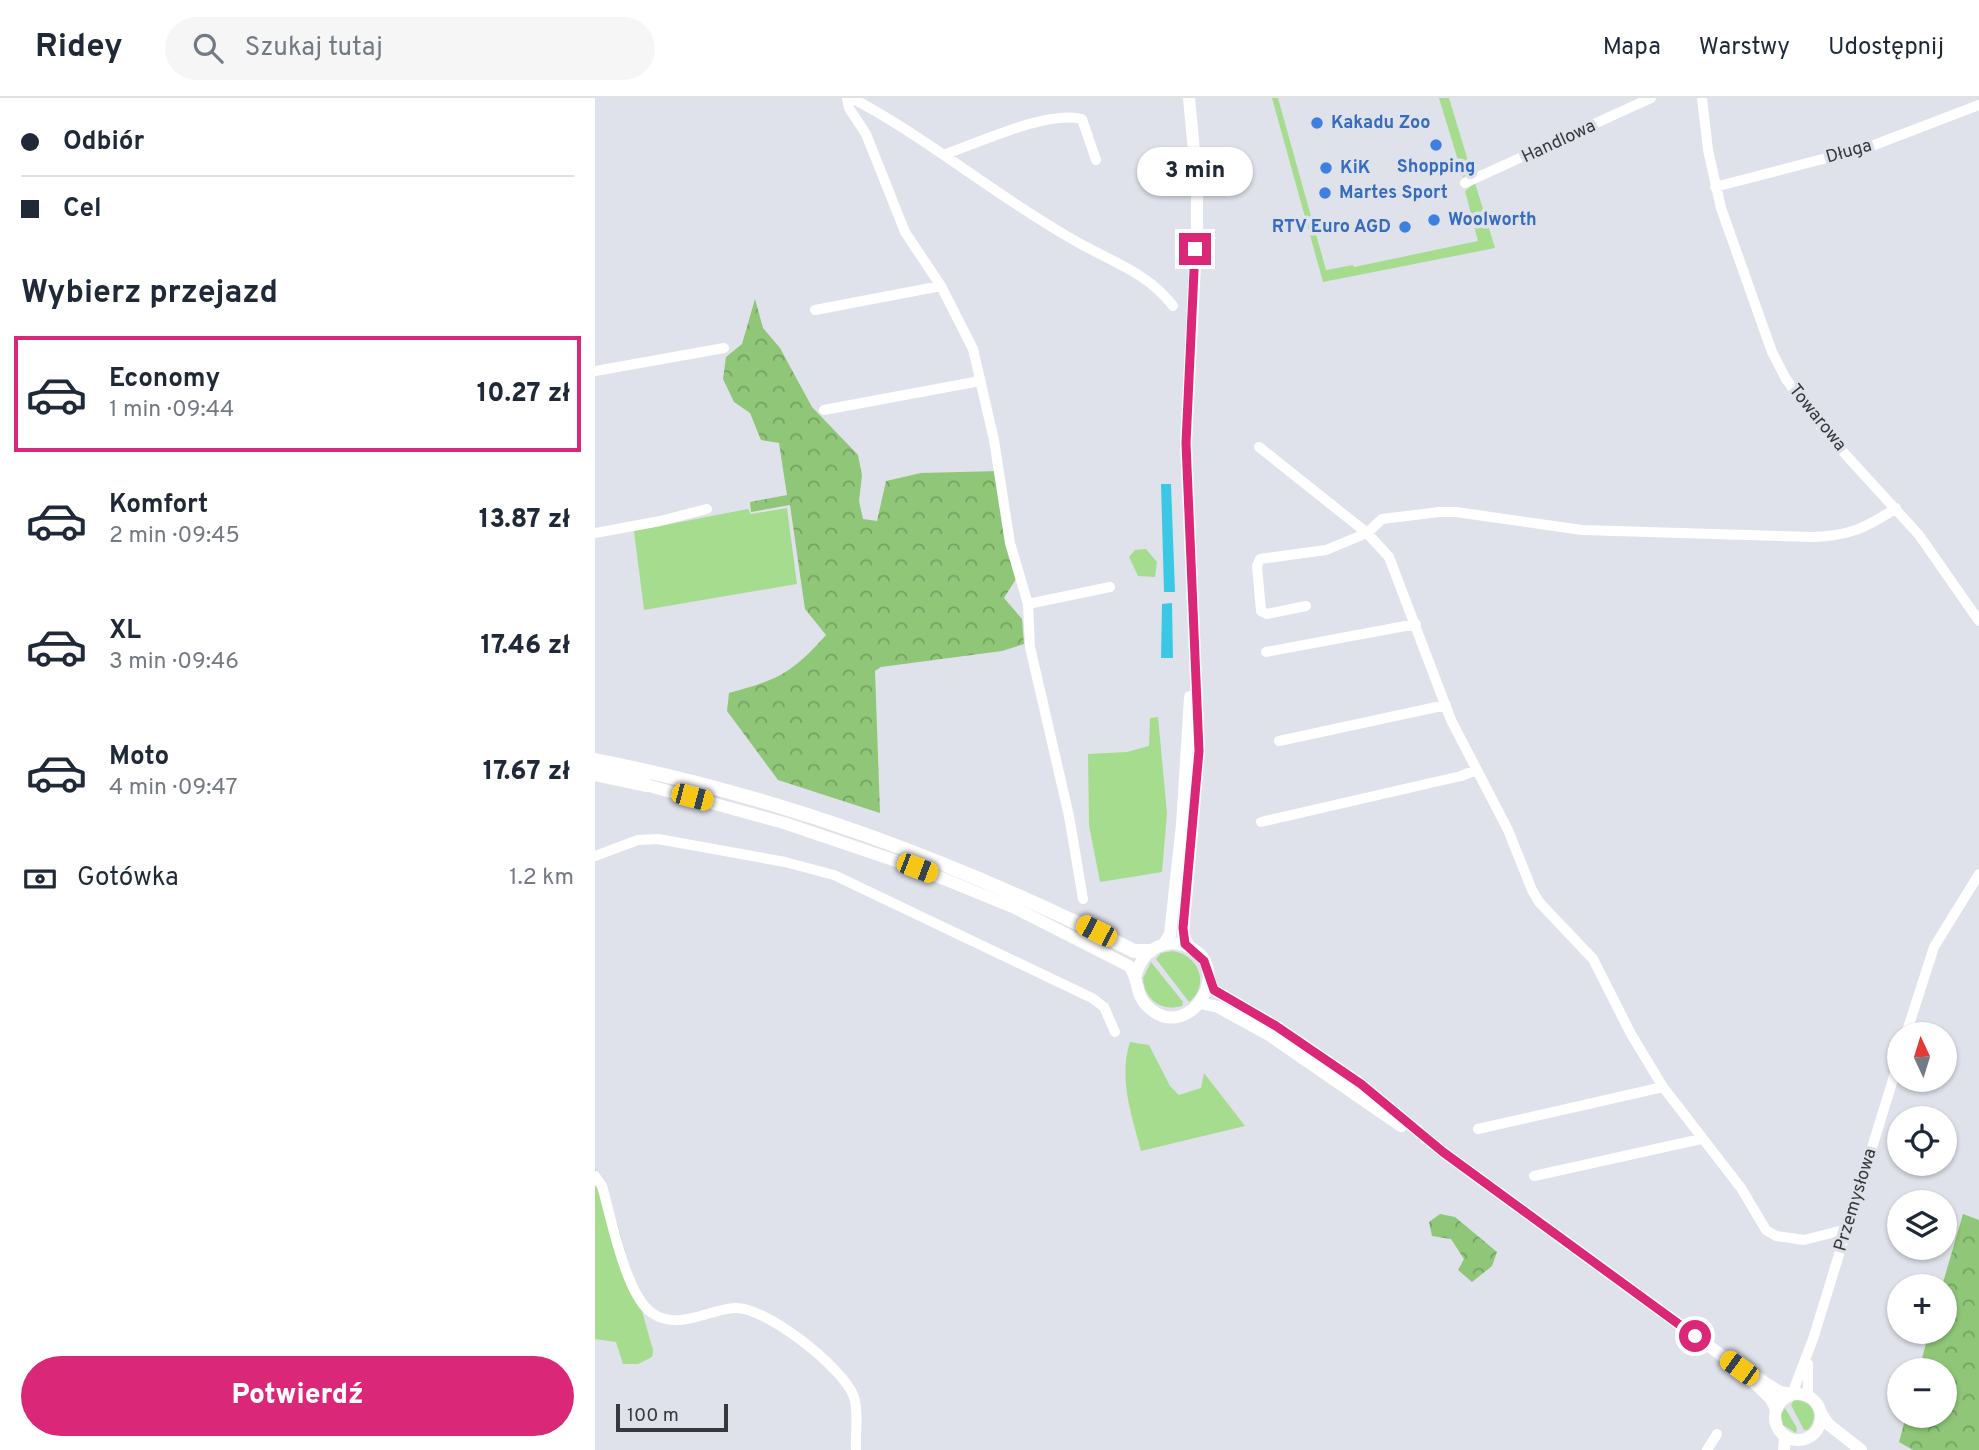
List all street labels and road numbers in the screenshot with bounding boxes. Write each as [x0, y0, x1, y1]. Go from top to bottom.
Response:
street label: Handlowa [1518, 115, 1600, 169]
street label: Długa [1823, 134, 1875, 170]
street label: Towarowa [1783, 380, 1851, 456]
street label: Przemysłowa [1829, 1146, 1883, 1254]

